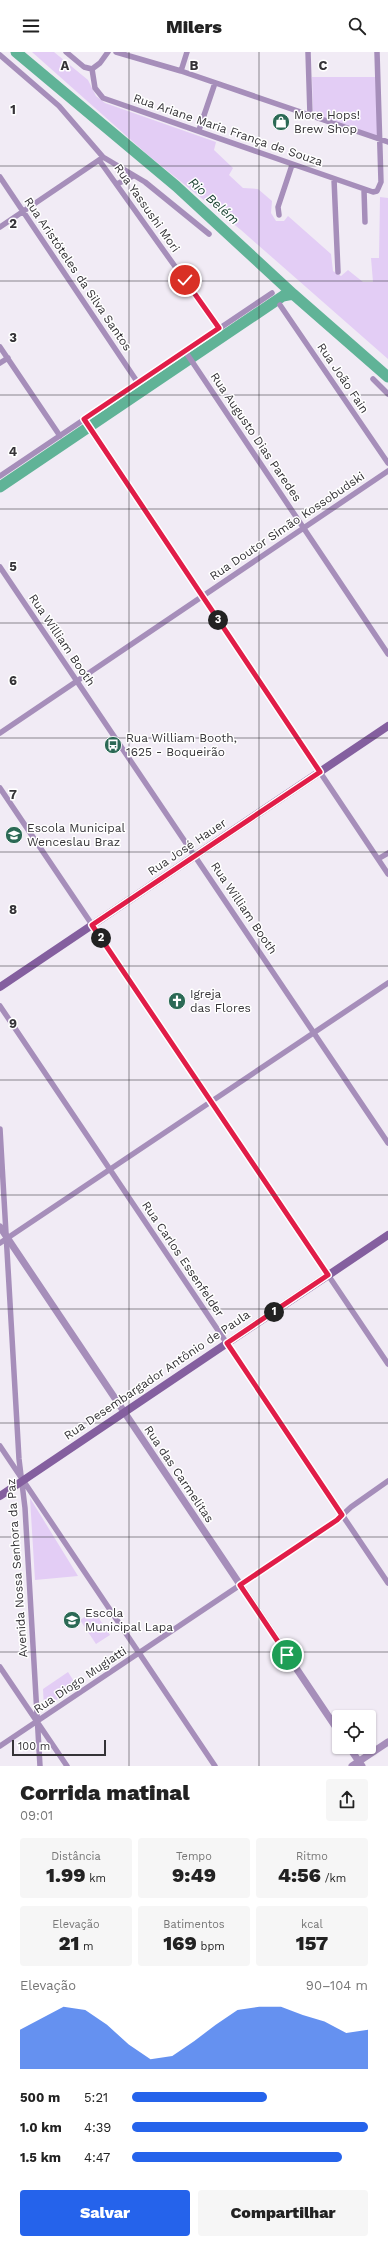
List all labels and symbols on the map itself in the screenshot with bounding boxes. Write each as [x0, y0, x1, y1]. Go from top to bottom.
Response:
text: A [61, 58, 70, 73]
text: B [190, 58, 199, 73]
text: C [319, 58, 328, 73]
street label: Rua Ariane Maria França de Souza [131, 91, 325, 169]
text: 1 [10, 102, 16, 117]
place label: More Hops! Brew Shop [294, 108, 360, 136]
shop icon: More Hops! Brew Shop [271, 112, 291, 132]
street label: Rua Yassushi Mori [111, 161, 183, 255]
water label: Rio Belém [186, 174, 242, 228]
street label: Rua Aristóteles da Silva Santos [21, 195, 135, 353]
text: 2 [9, 216, 17, 231]
pin [168, 263, 202, 297]
text: 3 [9, 330, 17, 345]
street label: Rua João Fain [314, 340, 372, 416]
street label: Rua Augusto Dias Paredes [208, 370, 304, 504]
text: 4 [9, 444, 18, 459]
street label: Rua Doutor Simão Kossobudski [207, 469, 367, 583]
text: 5 [9, 559, 17, 574]
street label: Rua William Booth [26, 591, 98, 689]
pin: 3 [208, 610, 228, 630]
text: 6 [9, 673, 17, 688]
place label: Rua William Booth, 1625 - Boqueirão [126, 731, 237, 759]
bus stop icon: Rua William Booth, 1625 - Boqueirão [103, 735, 123, 755]
text: 7 [9, 787, 17, 802]
street label: Rua José Hauer [145, 816, 229, 878]
place label: Escola Municipal Wenceslau Braz [27, 821, 126, 849]
school or university icon: Escola Municipal Wenceslau Braz [4, 825, 24, 845]
street label: Rua William Booth [208, 859, 280, 957]
text: 8 [9, 902, 17, 917]
pin: 2 [91, 928, 111, 948]
place label: Igreja das Flores [190, 987, 251, 1015]
church icon: Igreja das Flores [167, 991, 187, 1011]
text: 9 [9, 1016, 17, 1031]
street label: Rua Carlos Essenfelder [139, 1199, 227, 1319]
pin: 1 [264, 1302, 284, 1322]
street label: Rua Desembargador Antônio de Paula [61, 1307, 253, 1443]
street label: Rua das Carmelitas [141, 1423, 217, 1525]
street label: Avenida Nossa Senhora da Paz [4, 1478, 30, 1658]
place label: Escola Municipal Lapa [85, 1606, 173, 1634]
school or university icon: Escola Municipal Lapa [62, 1610, 82, 1630]
pin [270, 1638, 304, 1672]
street label: Rua Diogo Mugiatti [31, 1644, 129, 1716]
scale bar [12, 1738, 106, 1757]

